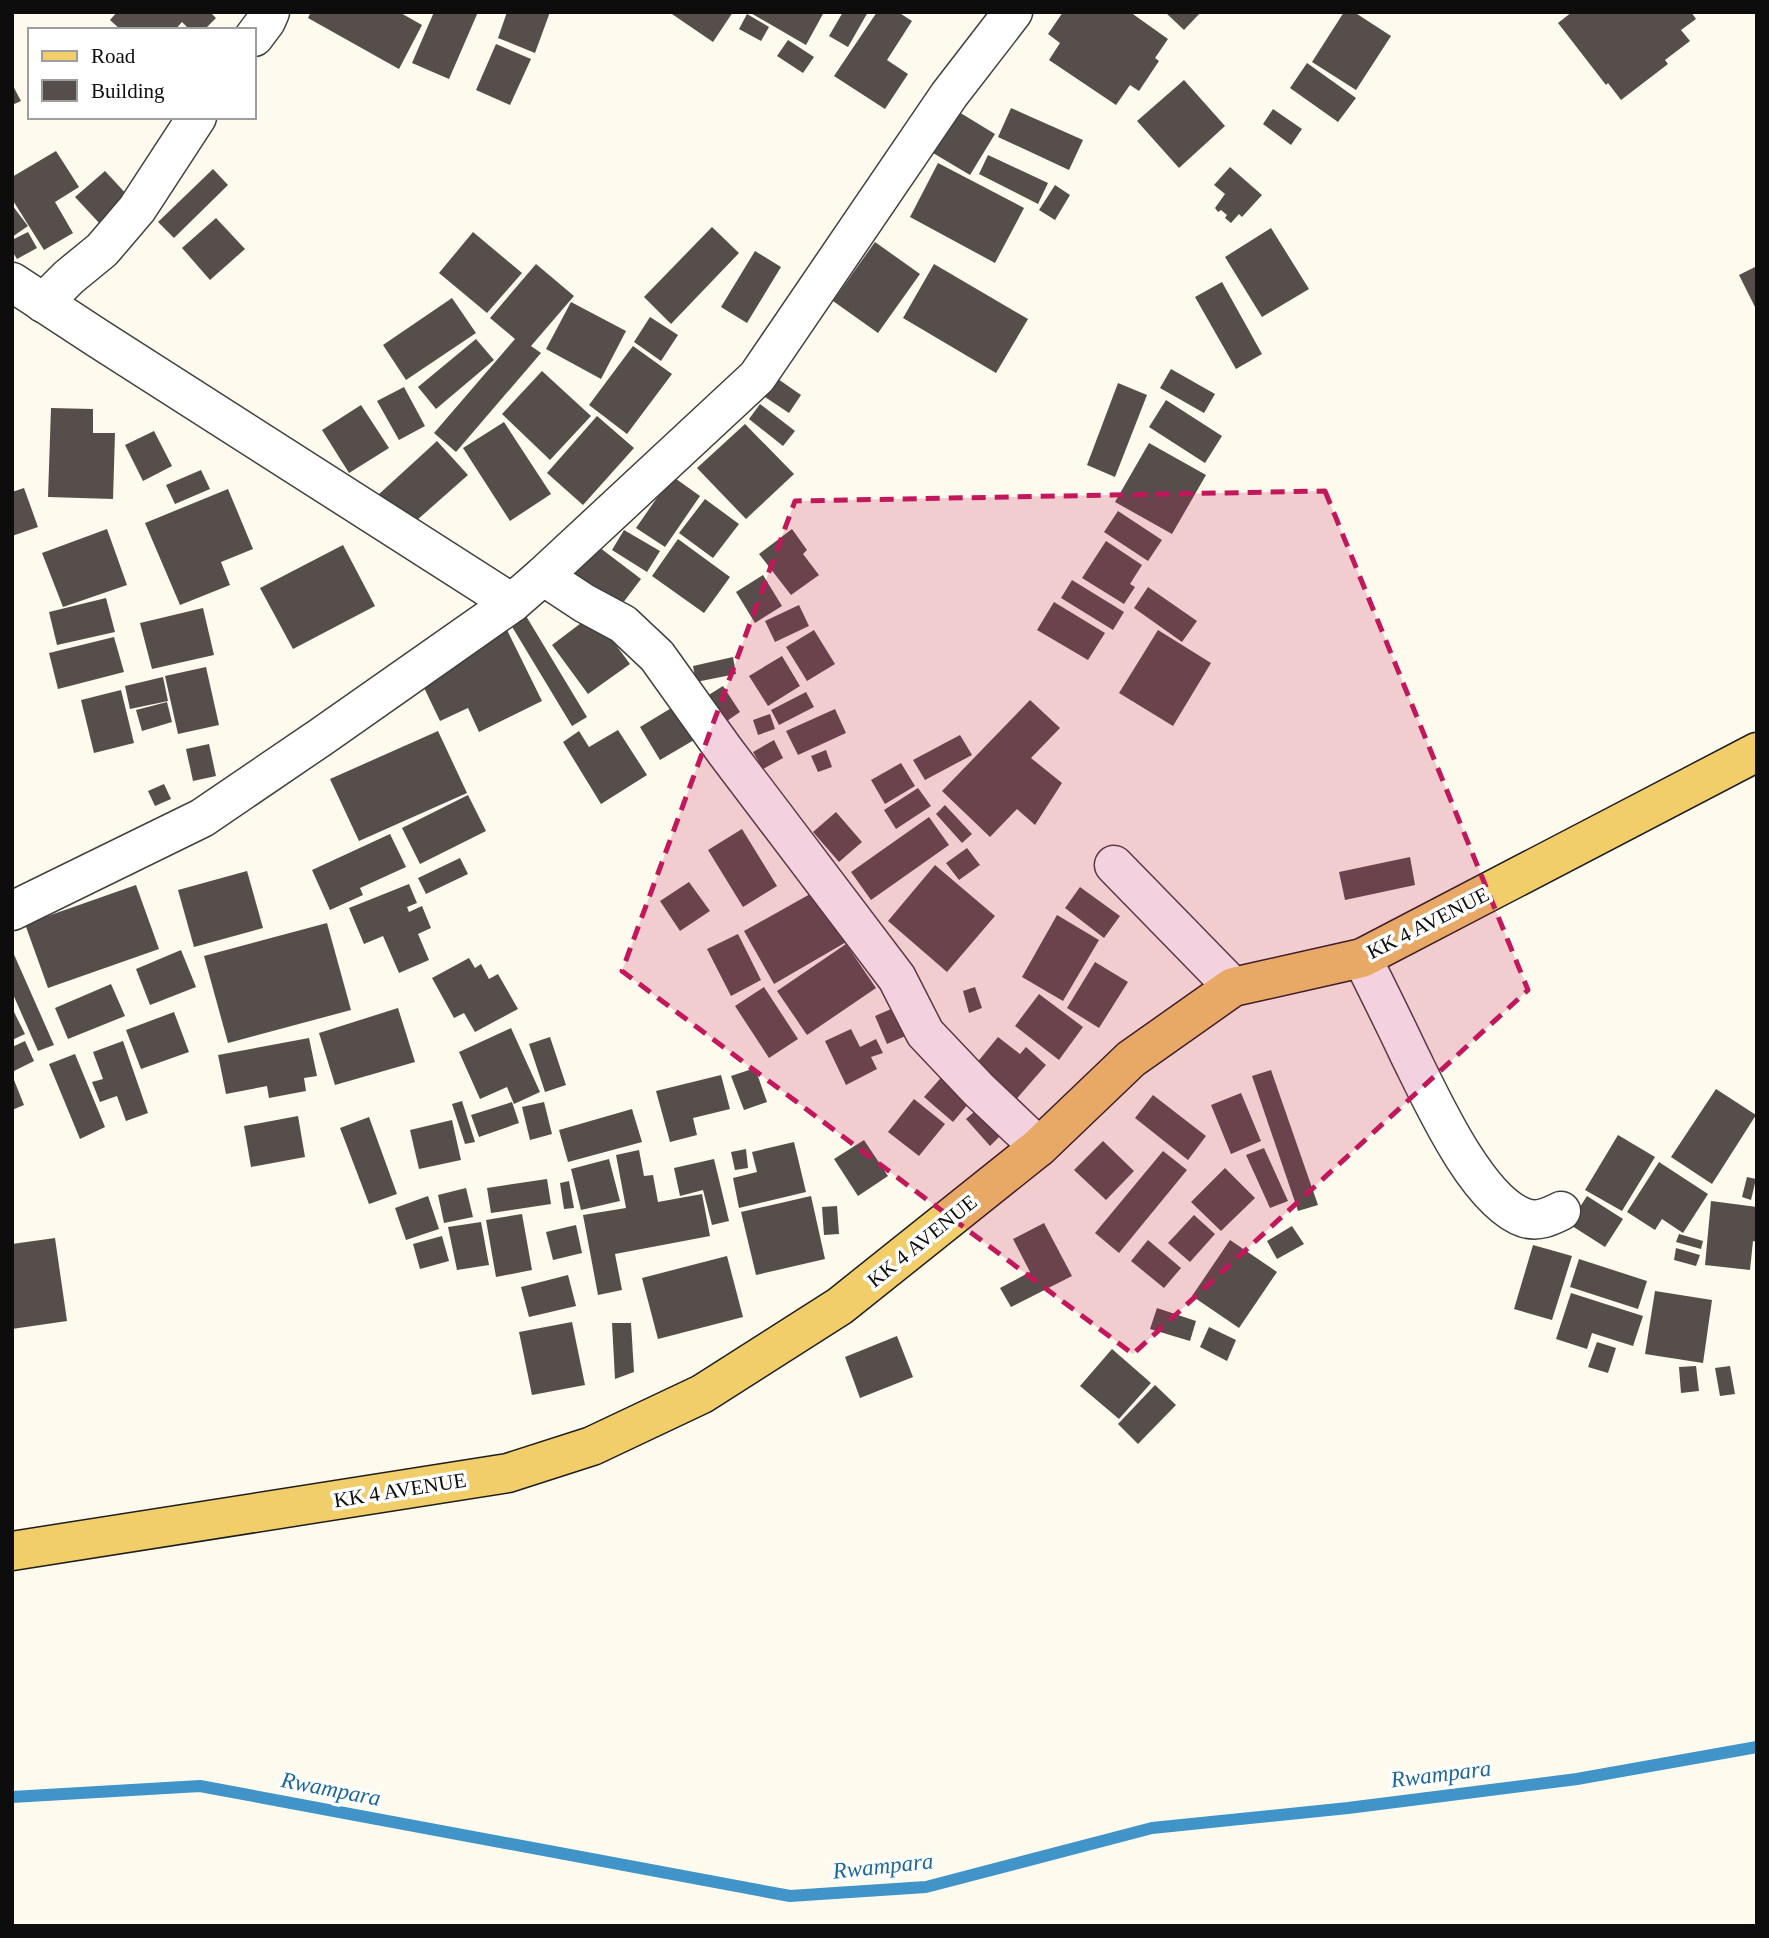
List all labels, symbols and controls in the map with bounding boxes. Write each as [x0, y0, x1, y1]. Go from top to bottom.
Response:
legend [28, 28, 256, 119]
text: Road [91, 44, 136, 68]
text: Building [91, 79, 165, 103]
street label: KK 4 AVENUE [1363, 882, 1493, 964]
street label: KK 4 AVENUE [862, 1190, 982, 1292]
street label: KK 4 AVENUE [332, 1468, 468, 1512]
water label: Rwampara [1388, 1755, 1493, 1793]
water label: Rwampara [278, 1767, 383, 1811]
water label: Rwampara [830, 1848, 935, 1884]

